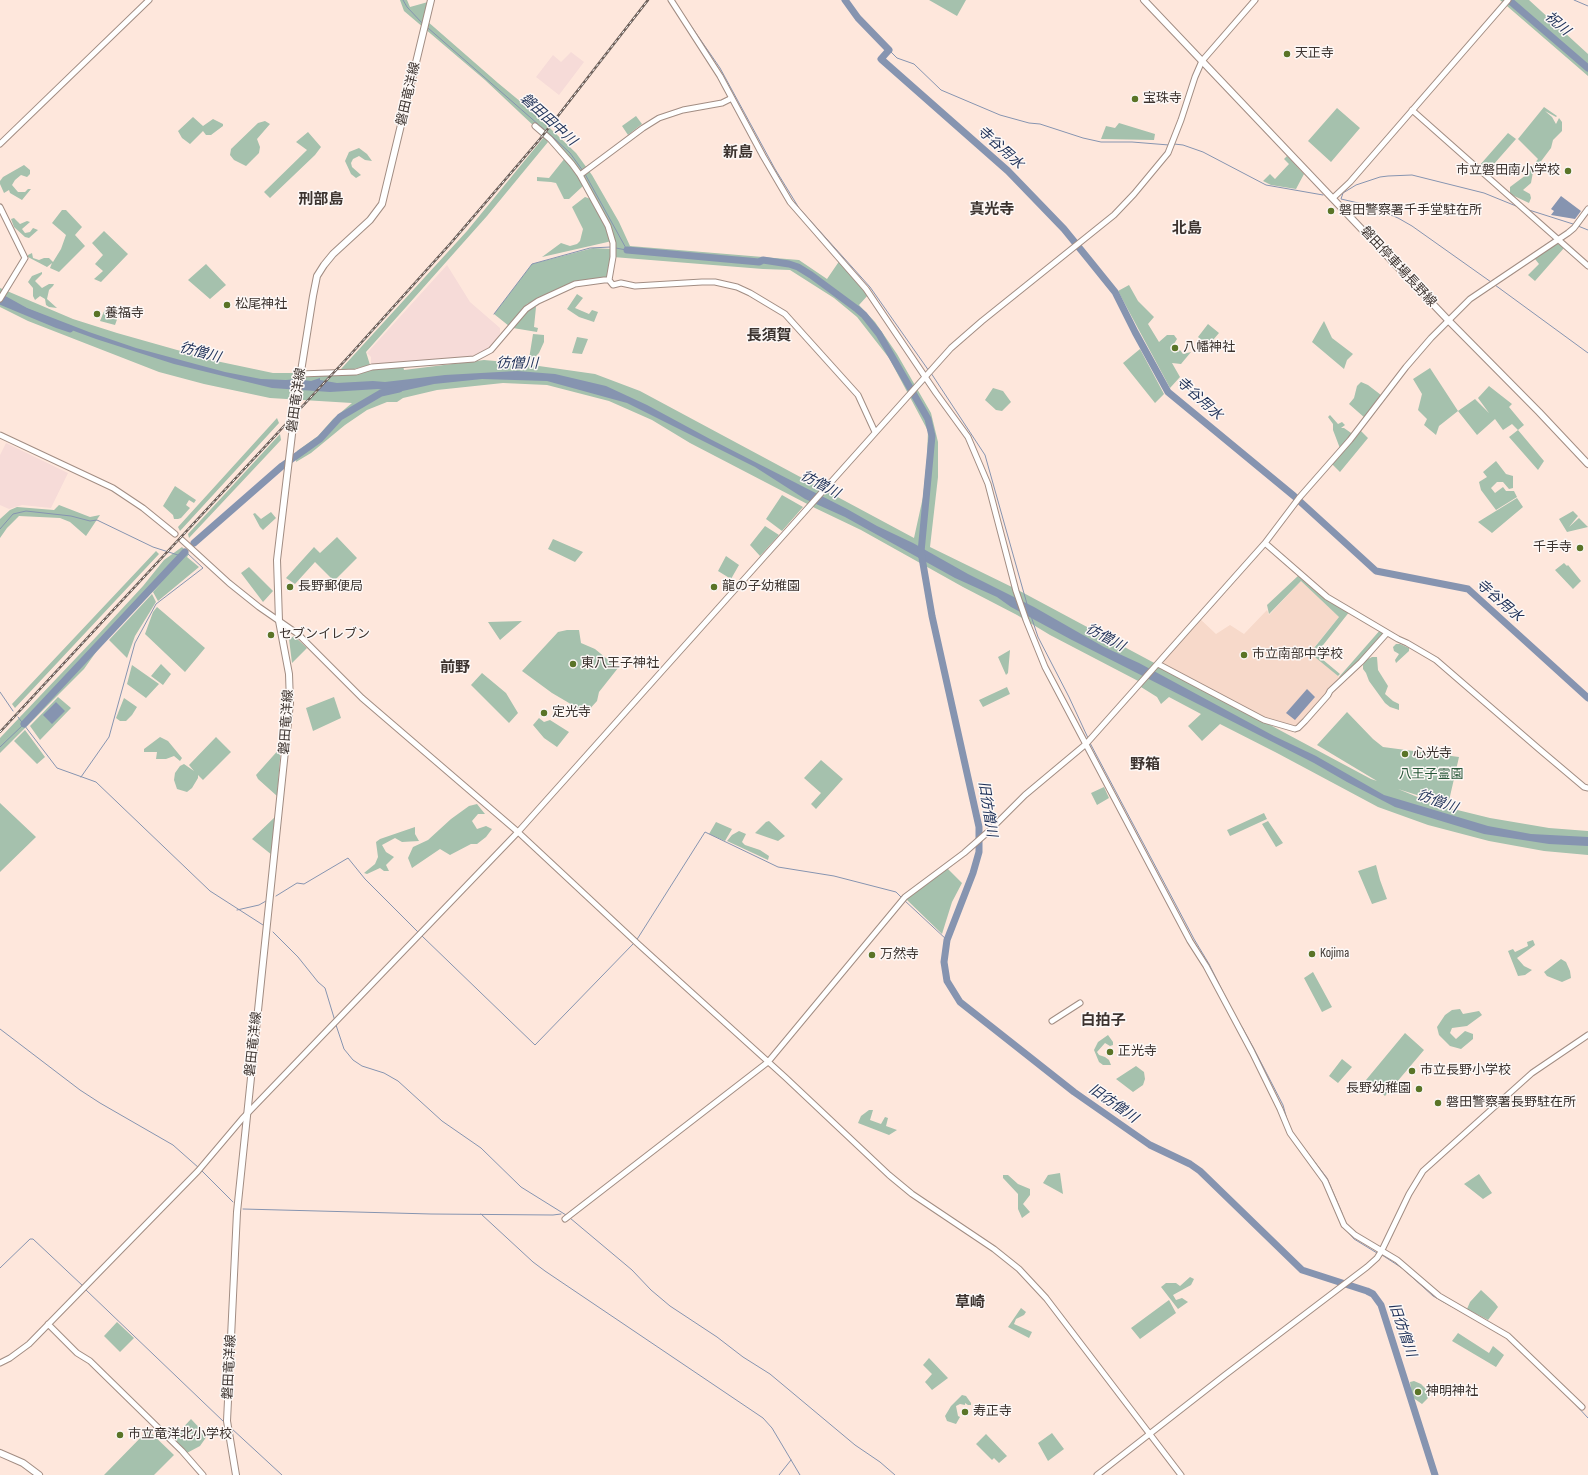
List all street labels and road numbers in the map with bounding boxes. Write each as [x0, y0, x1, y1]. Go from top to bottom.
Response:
street label: 磐田竜洋線 [394, 61, 424, 127]
street label: 磐田停車場長野線 [1357, 224, 1439, 310]
street label: 磐田竜洋線 [285, 367, 309, 433]
street label: 磐田竜洋線 [277, 689, 297, 755]
street label: 磐田竜洋線 [243, 1011, 265, 1077]
street label: 磐田竜洋線 [221, 1334, 239, 1400]

